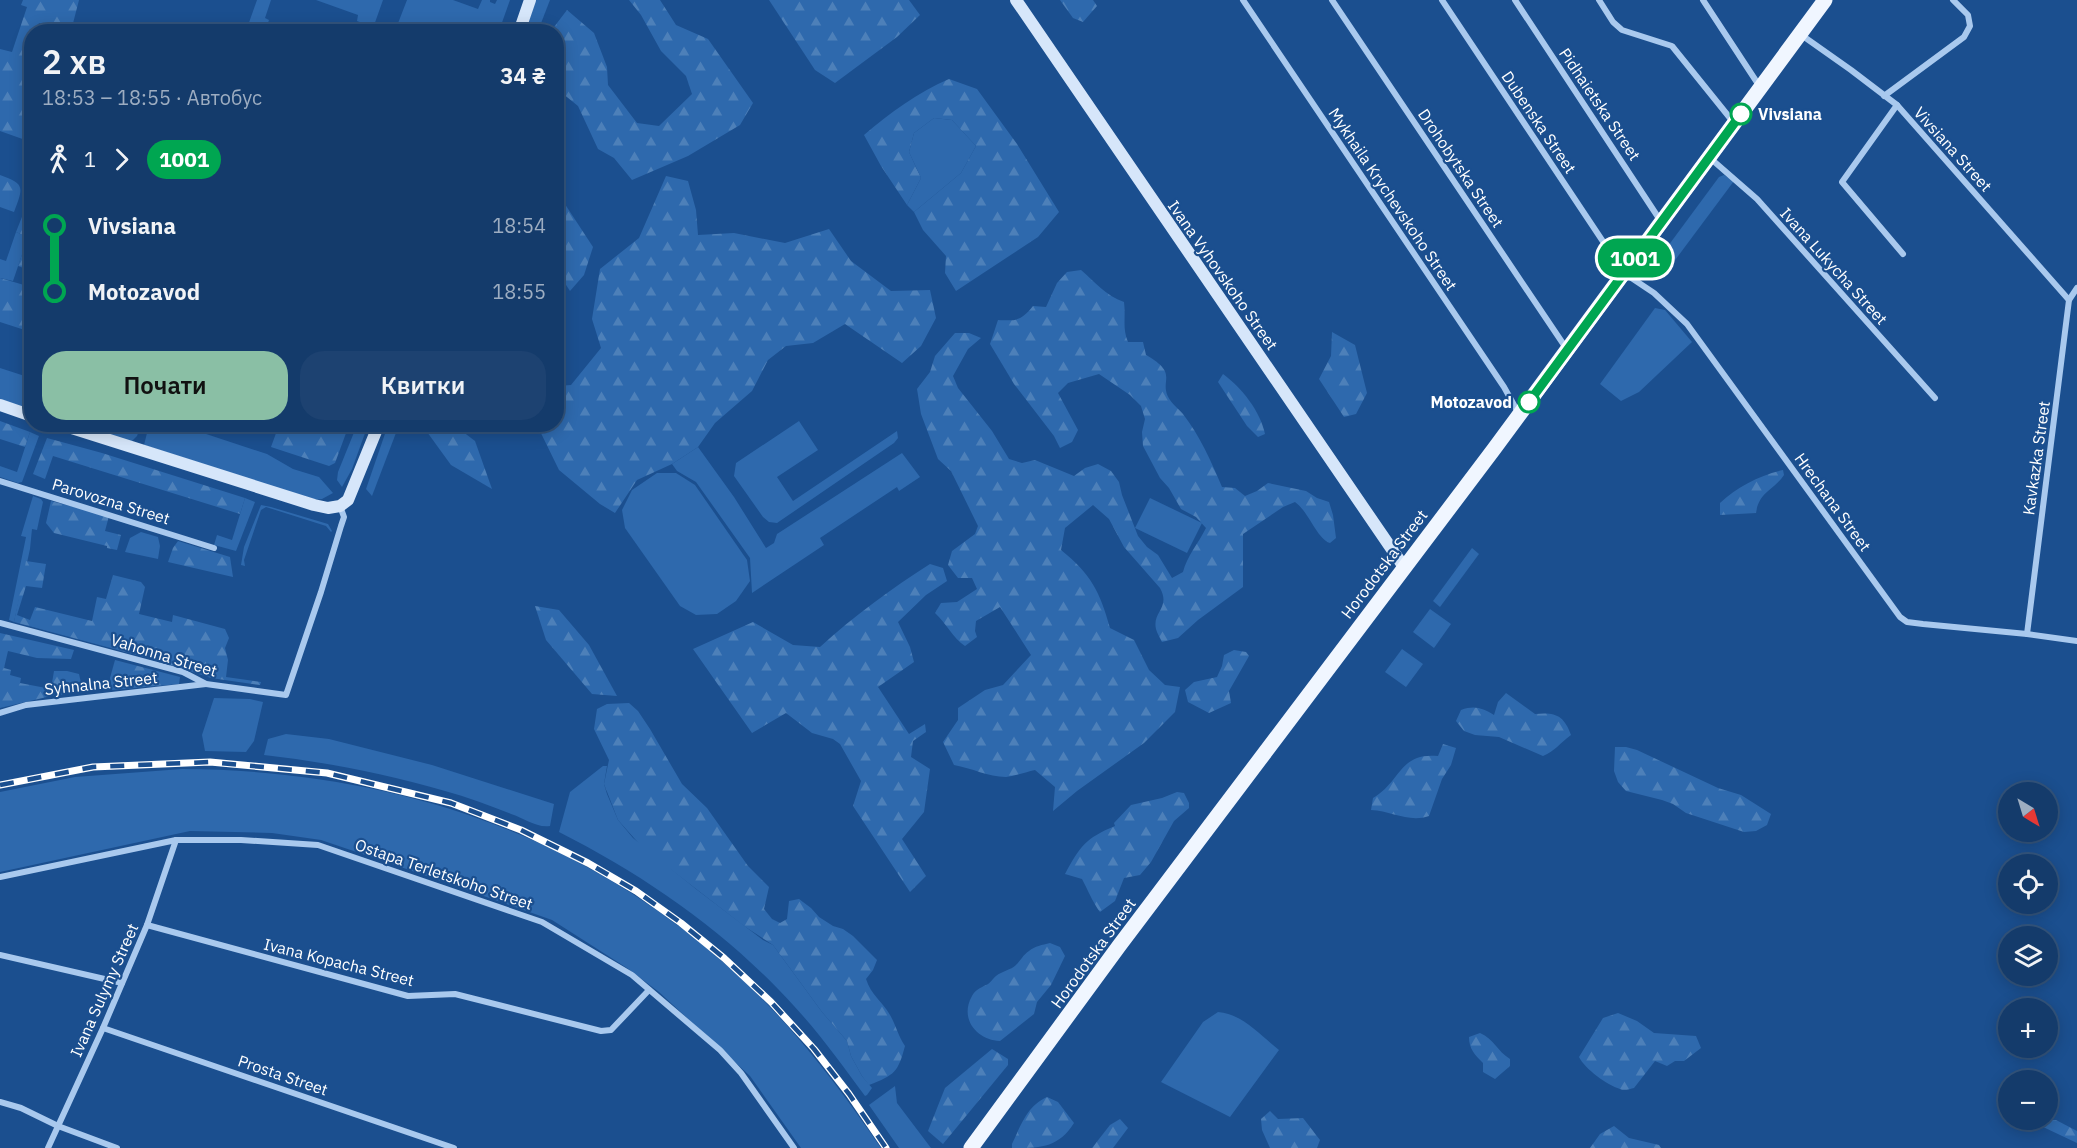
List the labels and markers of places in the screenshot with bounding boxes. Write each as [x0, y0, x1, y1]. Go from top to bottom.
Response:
marker: Vivsiana [1730, 103, 1752, 125]
place label: Vivsiana [1758, 104, 1822, 124]
marker: Motozavod [1518, 391, 1540, 413]
place label: Motozavod [1431, 392, 1512, 412]

